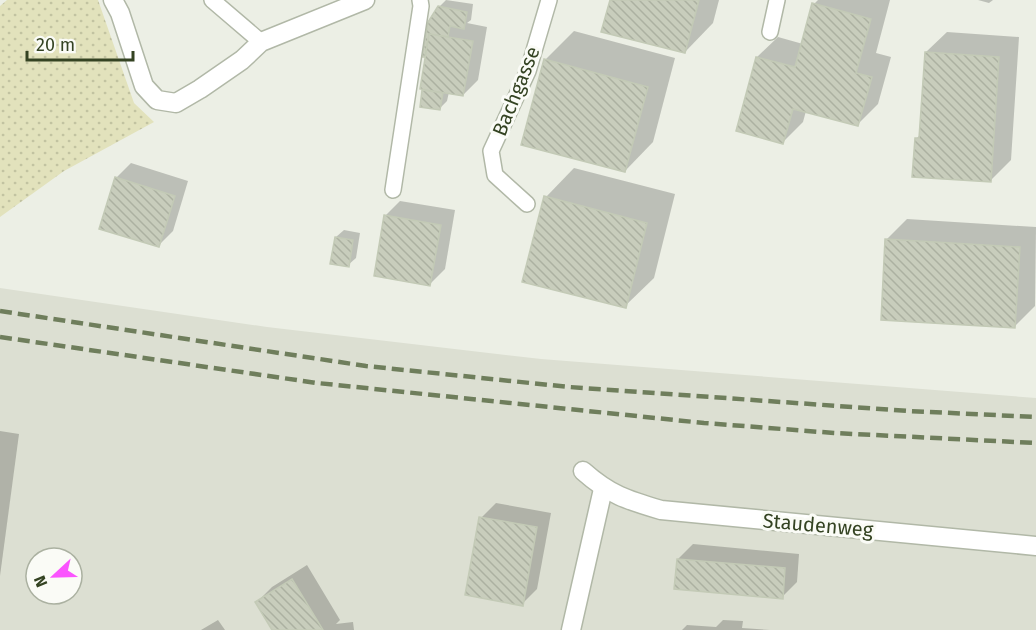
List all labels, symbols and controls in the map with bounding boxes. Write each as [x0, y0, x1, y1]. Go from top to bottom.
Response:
scale bar [27, 24, 134, 62]
text: 20 m [36, 34, 75, 56]
street label: Bachgasse [487, 43, 545, 139]
street label: Staudenweg [762, 508, 875, 542]
north arrow [24, 546, 84, 606]
text: N [30, 573, 51, 590]

